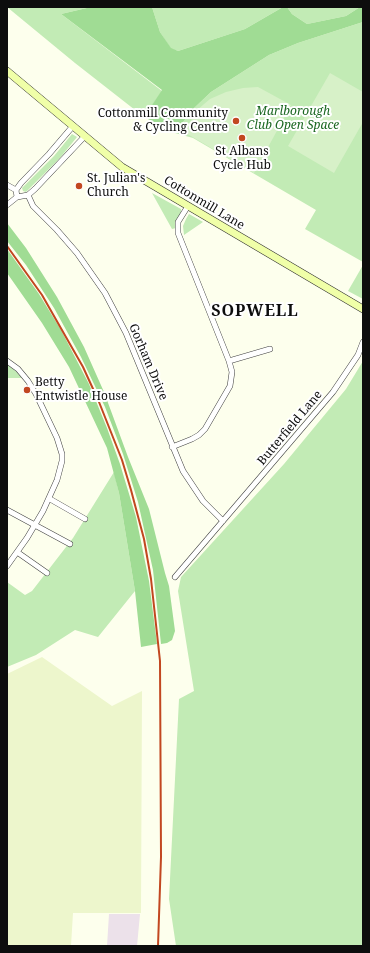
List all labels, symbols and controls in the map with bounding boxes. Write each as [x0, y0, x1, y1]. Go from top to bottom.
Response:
park label: Marlborough Club Open Space [247, 105, 339, 133]
place label: Cottonmill Community & Cycling Centre [98, 107, 228, 135]
marker: Cottonmill Community & Cycling Centre [231, 116, 241, 126]
marker: St Albans Cycle Hub [237, 133, 247, 143]
place label: St Albans Cycle Hub [213, 145, 271, 173]
place label: St. Julian's Church [87, 172, 145, 200]
street label: Cottonmill Lane [161, 173, 247, 233]
marker: St. Julian's Church [74, 181, 84, 191]
district label: SOPWELL [211, 301, 299, 321]
street label: Gorham Drive [125, 322, 171, 402]
place label: Betty Entwistle House [35, 376, 127, 404]
marker: Betty Entwistle House [22, 385, 32, 395]
street label: Butterfield Lane [255, 388, 325, 468]

